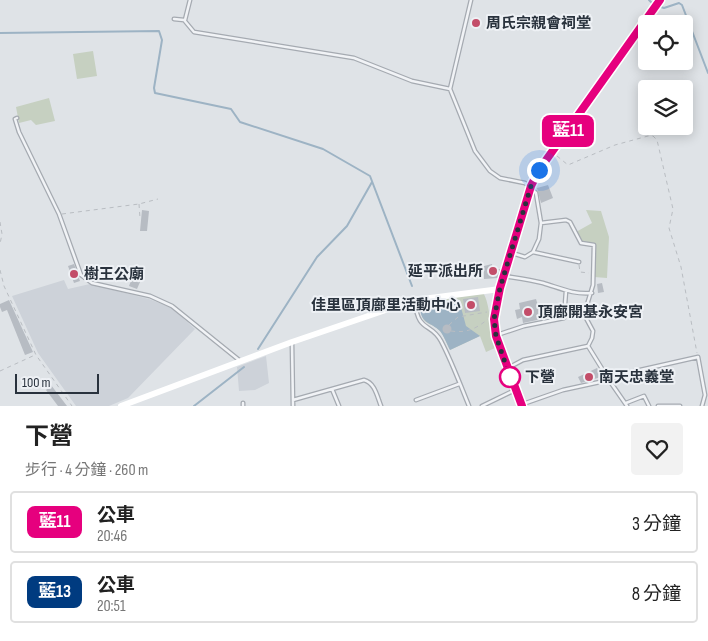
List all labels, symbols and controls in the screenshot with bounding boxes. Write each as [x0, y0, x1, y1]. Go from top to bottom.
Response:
place label: 周氏宗親會祠堂 [486, 14, 591, 33]
map controls [638, 15, 693, 135]
button: locate [638, 15, 693, 70]
marker: 周氏宗親會祠堂 [470, 17, 482, 29]
button: layers [638, 80, 693, 135]
line badge: 藍11 [539, 115, 597, 147]
text: 藍11 [552, 120, 584, 141]
your location [527, 158, 552, 183]
place label: 延平派出所 [408, 262, 483, 281]
place label: 樹王公廟 [84, 265, 144, 284]
marker: 延平派出所 [487, 265, 499, 277]
marker: 樹王公廟 [68, 268, 80, 280]
place label: 佳里區頂廍里活動中心 [311, 296, 461, 315]
marker: 佳里區頂廍里活動中心 [465, 299, 477, 311]
place label: 頂廍開基永安宮 [538, 303, 643, 322]
marker: 頂廍開基永安宮 [522, 306, 534, 318]
marker: 下營 [499, 366, 521, 388]
place label: 下營 [525, 368, 555, 387]
place label: 南天忠義堂 [599, 368, 674, 387]
scale bar [15, 371, 99, 394]
marker: 南天忠義堂 [583, 371, 595, 383]
text: 100 m [22, 374, 51, 391]
text: 下營 [25, 422, 73, 451]
button: heart [631, 423, 683, 475]
text: 步行 · 4 分鐘 · 260 m [25, 461, 148, 480]
text: 公車 [97, 504, 135, 527]
text: 藍11 [38, 511, 71, 532]
text: 3 分鐘 [632, 513, 681, 536]
text: 20:46 [97, 527, 127, 546]
text: 公車 [97, 574, 135, 597]
text: 藍13 [38, 581, 71, 602]
text: 8 分鐘 [632, 583, 681, 606]
text: 20:51 [97, 597, 126, 616]

